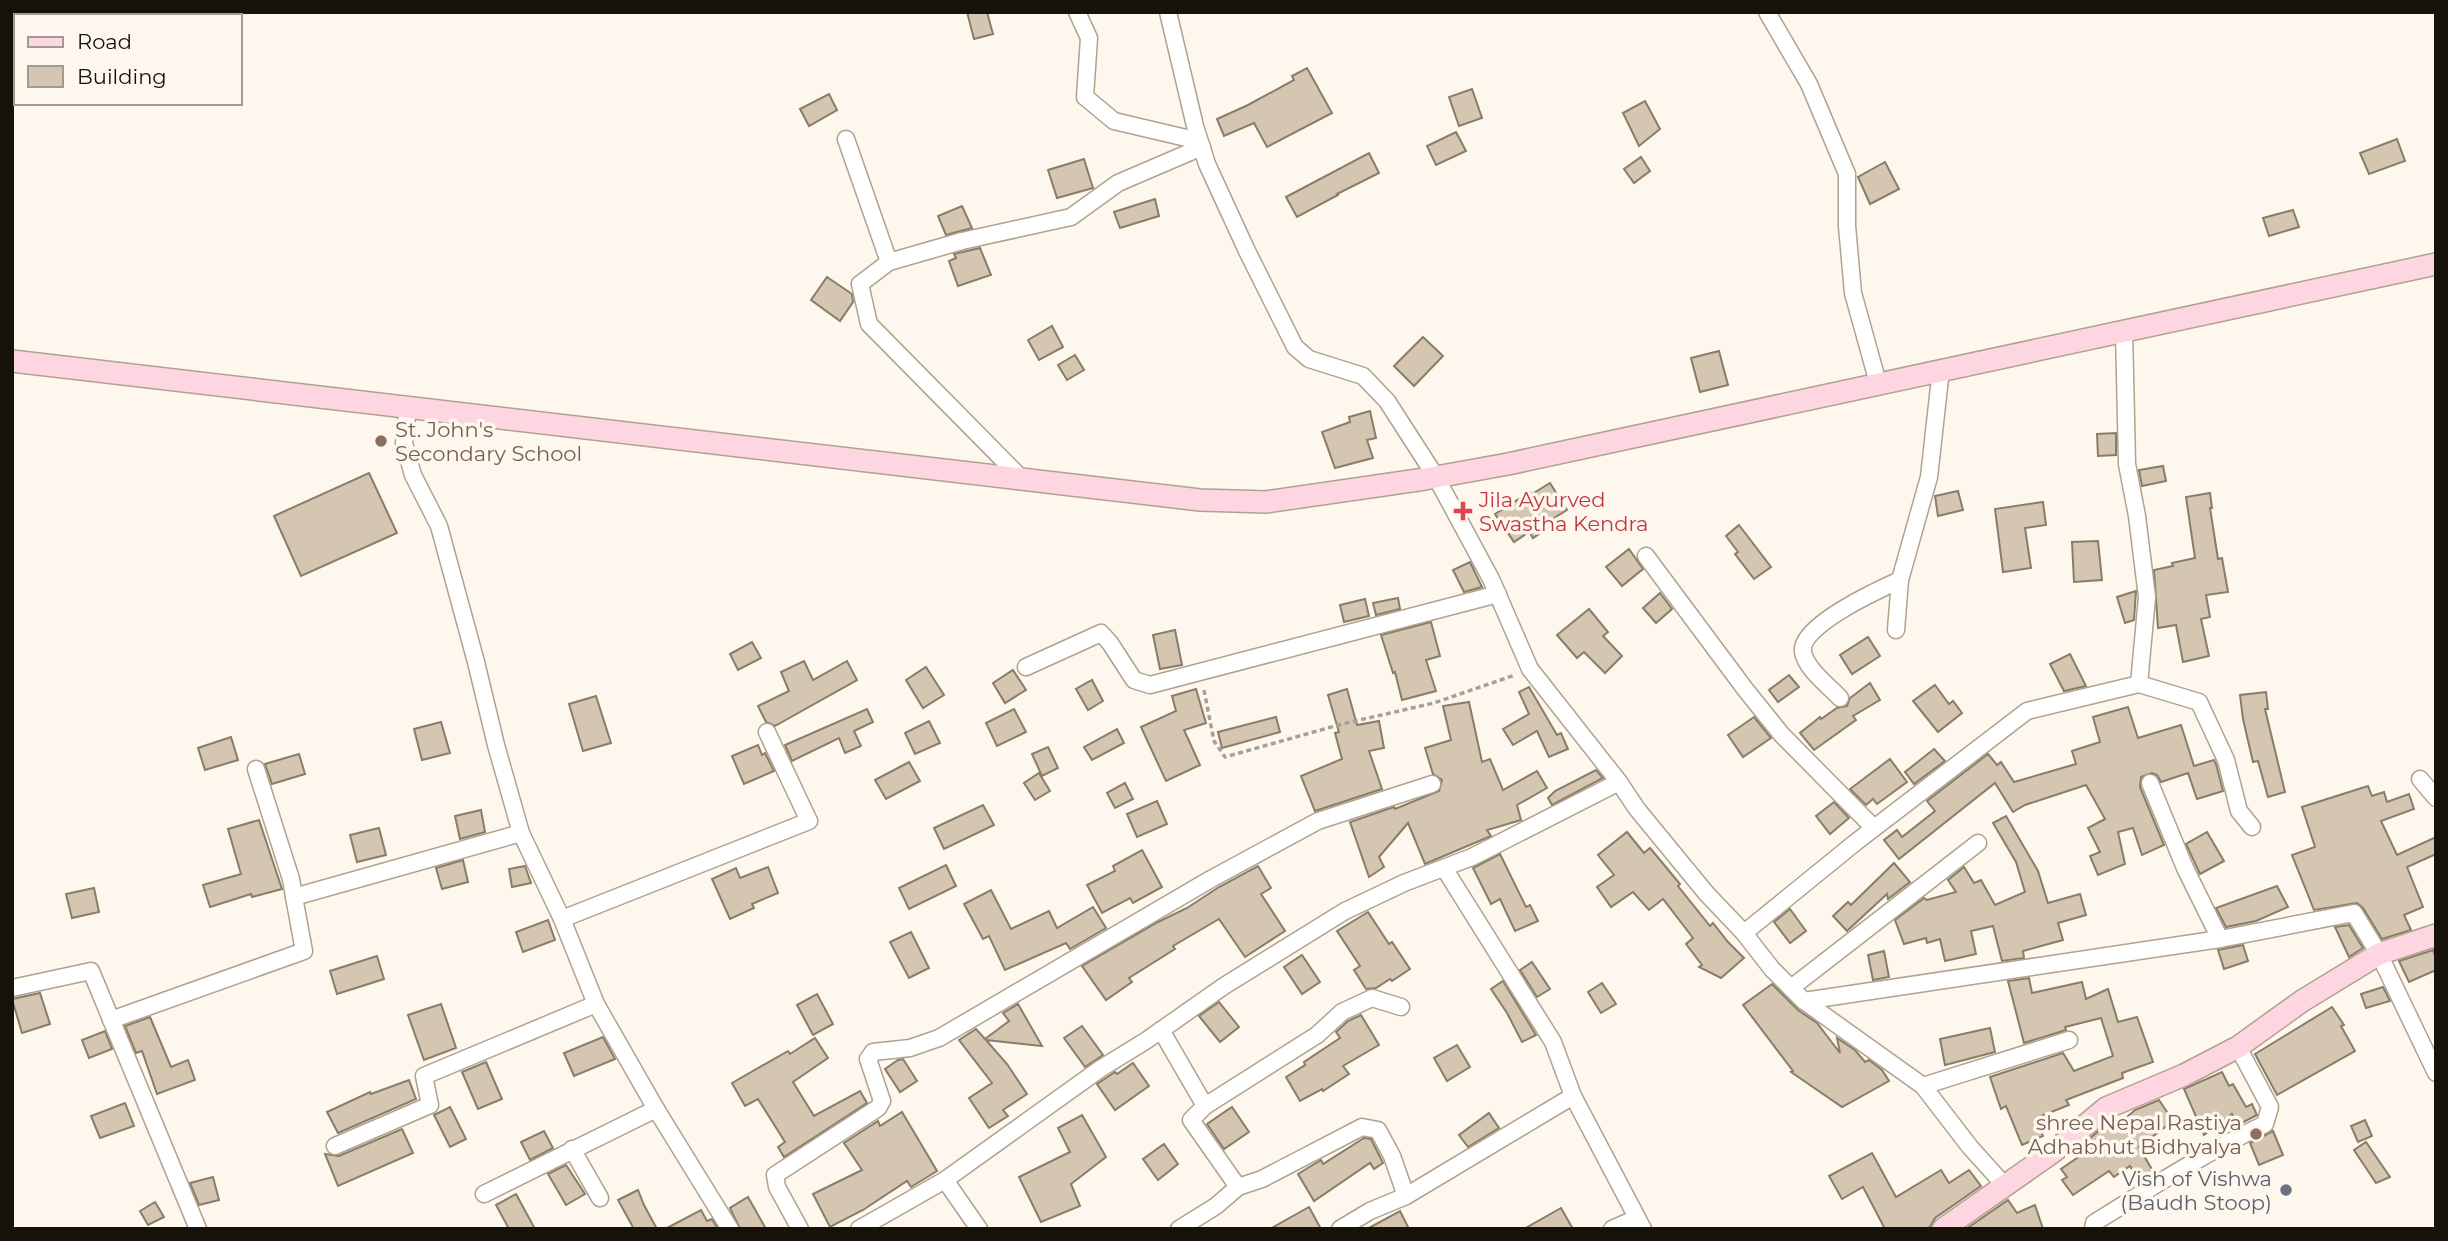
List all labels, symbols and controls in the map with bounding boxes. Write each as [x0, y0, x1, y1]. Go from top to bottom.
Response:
legend [14, 14, 242, 105]
text: Road [77, 29, 132, 54]
text: Building [77, 64, 167, 89]
place label: St. John's Secondary School [395, 417, 582, 466]
marker: St. John's Secondary School [373, 433, 389, 449]
place label: Jila Ayurved Swastha Kendra [1478, 487, 1649, 536]
marker: Jila Ayurved Swastha Kendra [1453, 501, 1473, 521]
place label: shree Nepal Rastiya Adhabhut Bidhyalya [2028, 1110, 2242, 1159]
marker: shree Nepal Rastiya Adhabhut Bidhyalya [2248, 1126, 2264, 1142]
place label: Vish of Vishwa (Baudh Stoop) [2120, 1166, 2272, 1215]
marker: Vish of Vishwa (Baudh Stoop) [2278, 1182, 2294, 1198]

